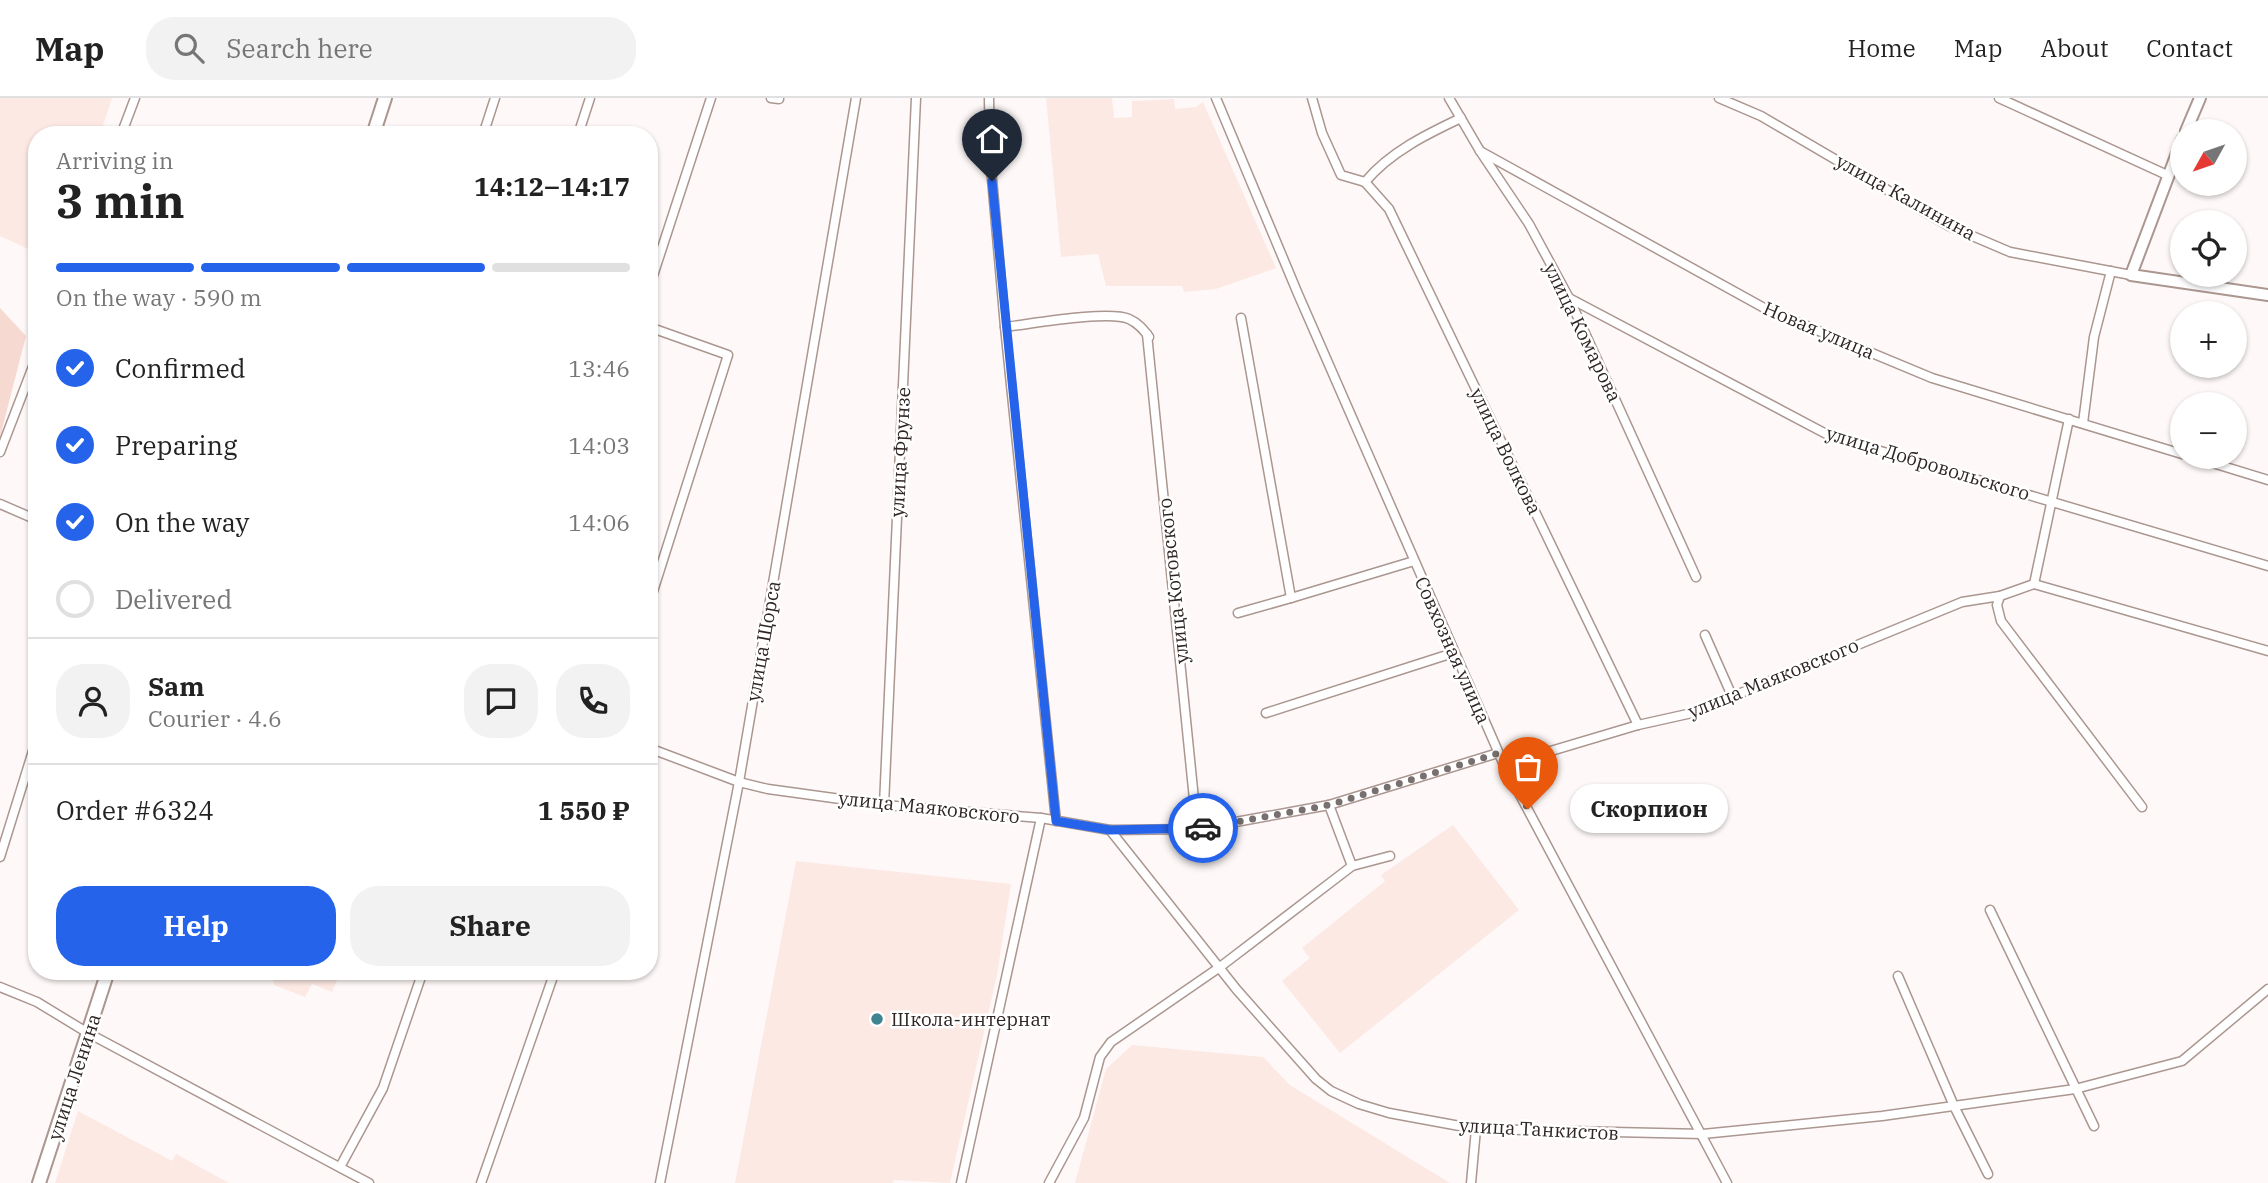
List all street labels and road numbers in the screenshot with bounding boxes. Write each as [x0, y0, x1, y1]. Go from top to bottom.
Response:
street label: улица Калинина [1832, 149, 1980, 245]
street label: улица Комарова [1539, 258, 1627, 406]
street label: Новая улица [1760, 296, 1878, 364]
street label: улица Волкова [1465, 384, 1547, 518]
street label: улица Фрунзе [885, 386, 915, 518]
street label: улица Добровольского [1823, 421, 2033, 505]
street label: улица Котовского [1152, 497, 1194, 665]
street label: Совхозная улица [1410, 573, 1496, 727]
street label: улица Щорса [741, 579, 785, 703]
street label: улица Маяковского [1684, 633, 1862, 723]
street label: улица Маяковского [837, 786, 1021, 828]
street label: улица Ленина [42, 1011, 106, 1143]
street label: улица Танкистов [1459, 1113, 1619, 1145]

